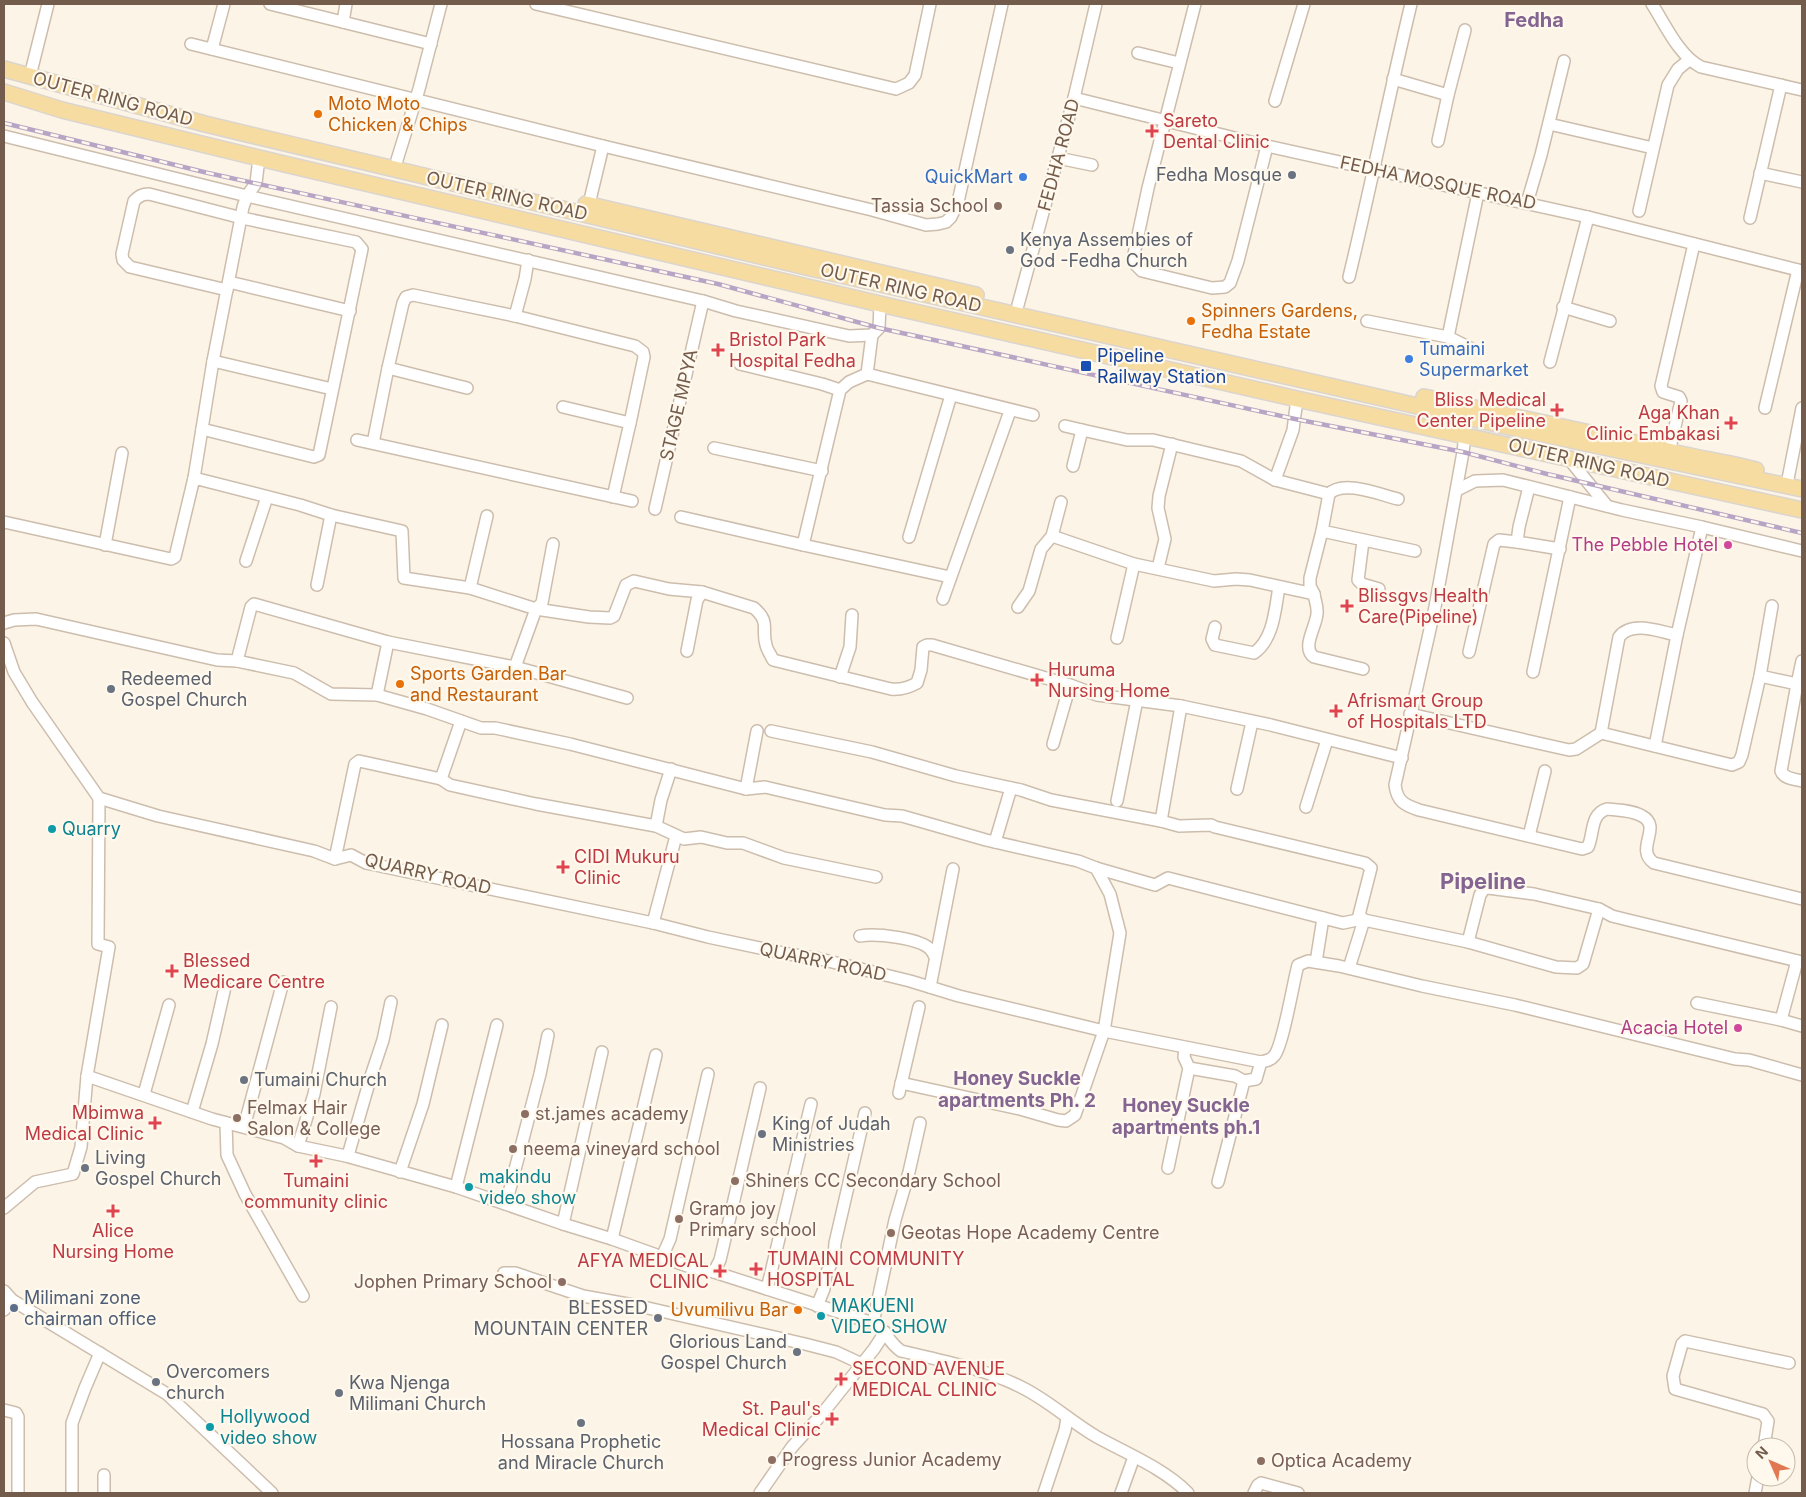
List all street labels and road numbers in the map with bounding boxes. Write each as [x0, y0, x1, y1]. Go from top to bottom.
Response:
street label: OUTER RING ROAD [31, 67, 195, 130]
street label: FEDHA ROAD [1033, 96, 1084, 213]
street label: FEDHA MOSQUE ROAD [1338, 151, 1538, 214]
street label: OUTER RING ROAD [424, 167, 590, 224]
street label: OUTER RING ROAD [818, 259, 984, 316]
street label: STAGE MPYA [655, 347, 702, 463]
street label: OUTER RING ROAD [1506, 434, 1672, 491]
street label: QUARRY ROAD [363, 849, 494, 898]
street label: QUARRY ROAD [758, 938, 889, 985]

